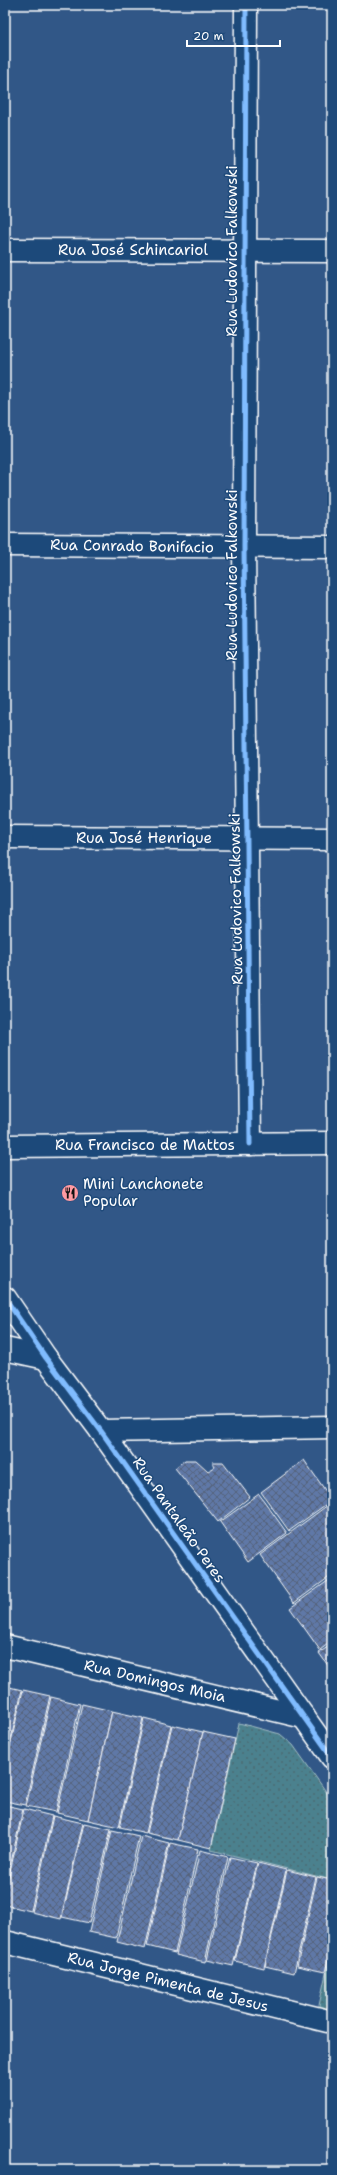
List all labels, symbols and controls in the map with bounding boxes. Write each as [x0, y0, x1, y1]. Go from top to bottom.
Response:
scale bar [187, 22, 280, 48]
text: 20 m [193, 28, 224, 44]
street label: Rua Ludovico Falkowski [222, 165, 242, 337]
street label: Rua José Schincariol [58, 240, 208, 260]
street label: Rua Ludovico Falkowski [222, 489, 242, 661]
street label: Rua Conrado Bonifacio [50, 535, 214, 557]
street label: Rua Ludovico Falkowski [225, 813, 247, 985]
street label: Rua José Henrique [76, 828, 212, 848]
street label: Rua Francisco de Mattos [55, 1135, 235, 1155]
place label: Mini Lanchonete Popular [83, 1174, 204, 1211]
restaurant icon: Mini Lanchonete Popular [60, 1183, 80, 1203]
street label: Rua Pantaleão Peres [128, 1453, 230, 1587]
street label: Rua Domingos Moia [82, 1655, 228, 1707]
street label: Rua Jorge Pimenta de Jesus [65, 1947, 271, 2017]

